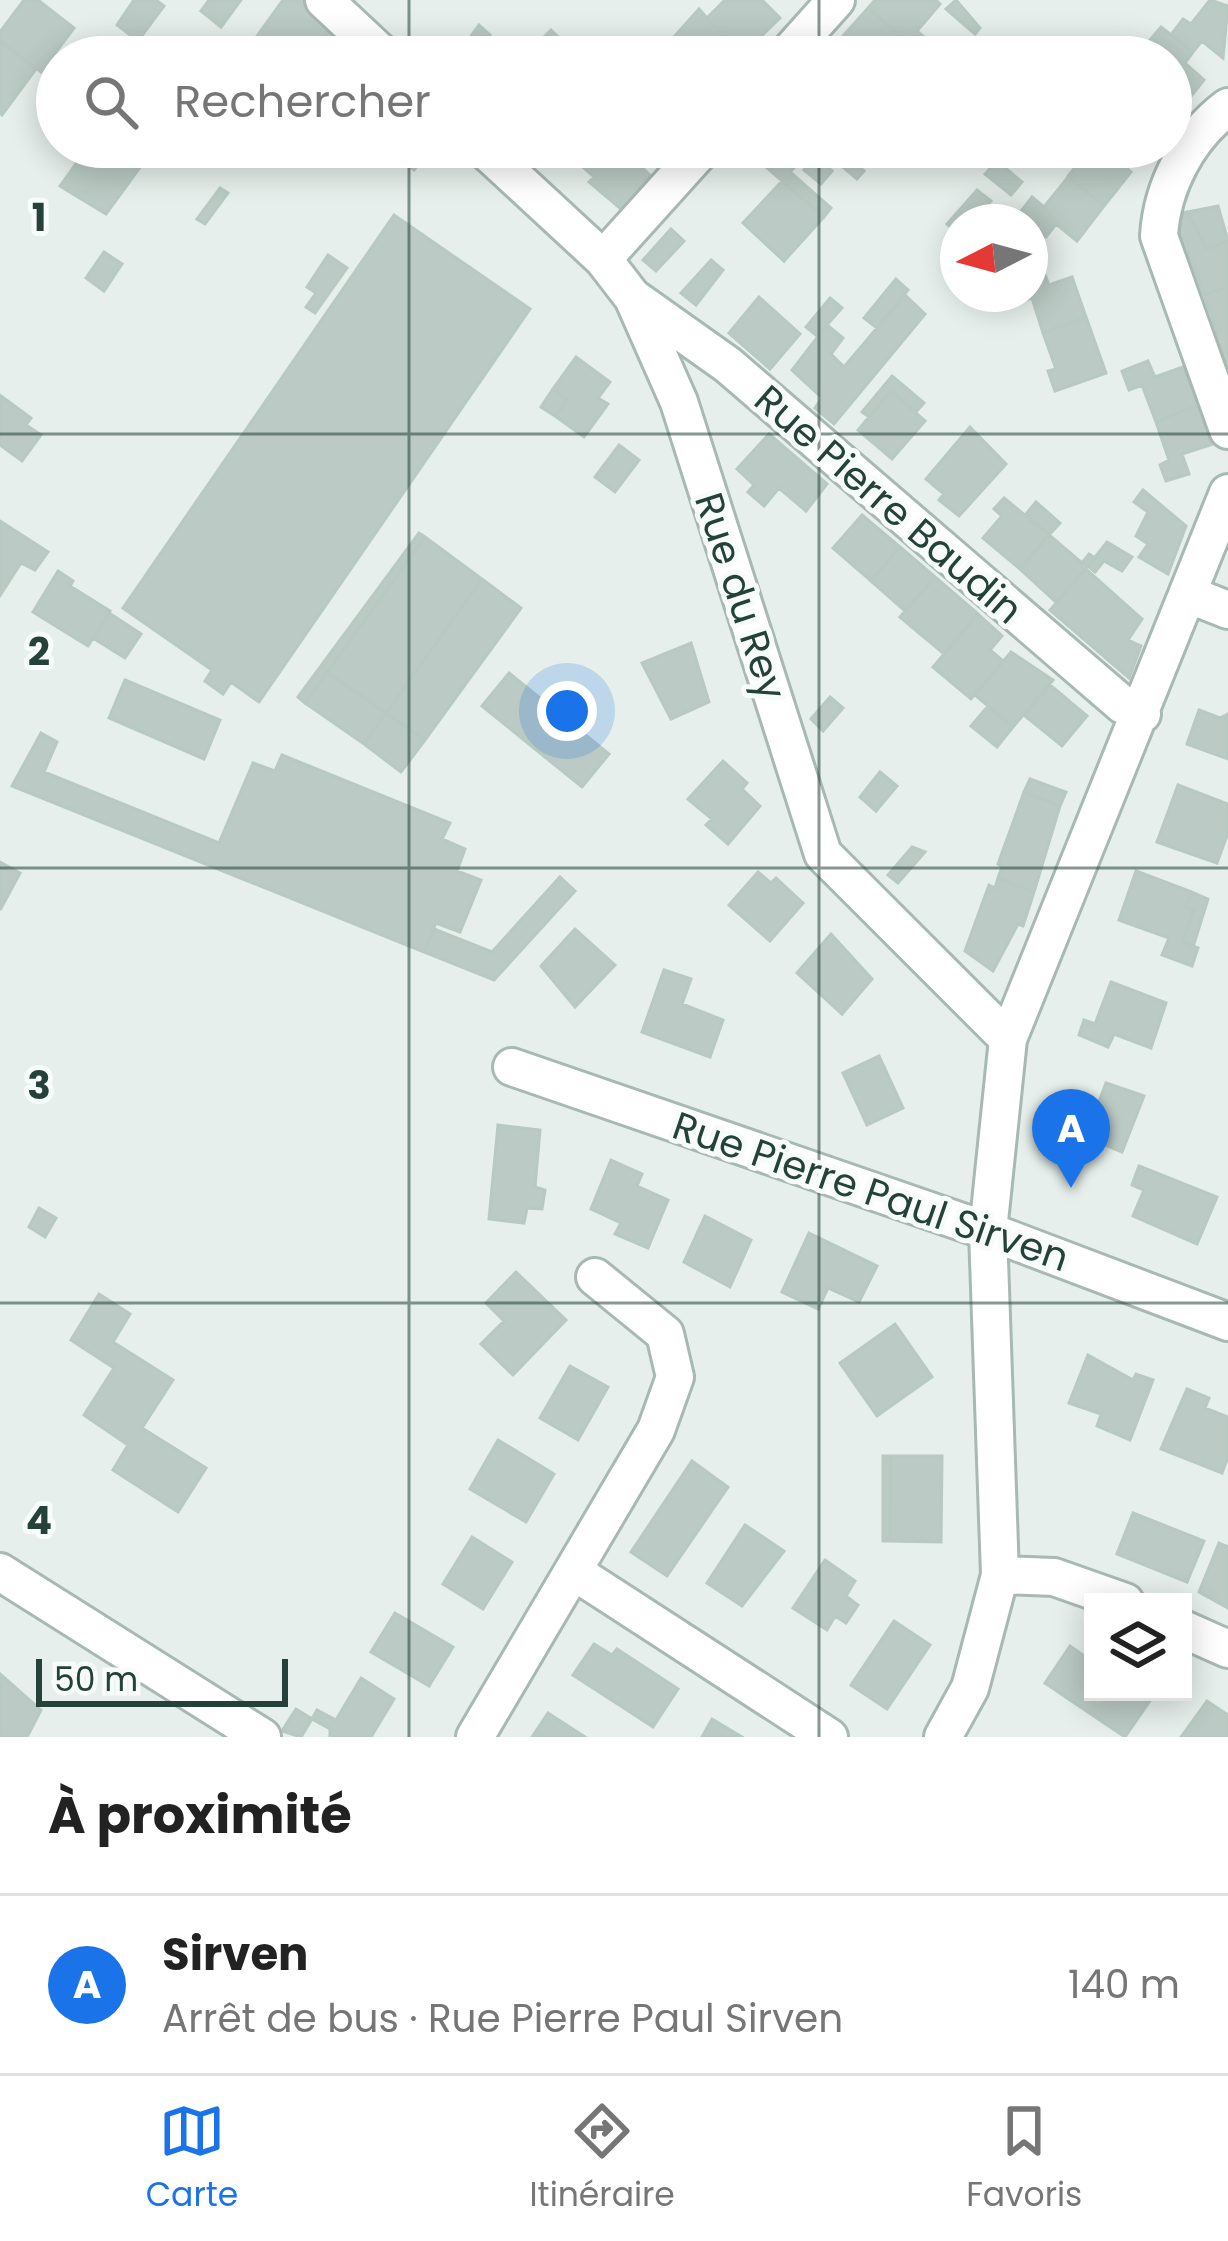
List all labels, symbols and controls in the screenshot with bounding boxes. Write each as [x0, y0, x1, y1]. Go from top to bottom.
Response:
search box [36, 36, 1192, 168]
icon: search [78, 69, 144, 135]
text: Rechercher [174, 70, 431, 133]
text: 1 [32, 190, 46, 245]
north arrow [940, 204, 1048, 312]
street label: Rue Pierre Baudin [743, 372, 1035, 636]
street label: Rue du Rey [681, 485, 800, 707]
text: 2 [28, 624, 50, 679]
your location [537, 681, 597, 741]
text: 3 [27, 1058, 51, 1113]
pin: A [1032, 1089, 1110, 1188]
street label: Rue Pierre Paul Sirven [666, 1098, 1076, 1285]
text: 4 [26, 1493, 52, 1548]
map controls [1084, 1593, 1192, 1701]
button: layers [1084, 1593, 1192, 1701]
scale bar [36, 1653, 288, 1706]
text: 50 m [54, 1656, 138, 1703]
text: À proximité [48, 1779, 352, 1851]
text: Sirven [162, 1923, 308, 1986]
text: A [73, 1957, 101, 2012]
text: 140 m [1068, 1957, 1180, 2012]
text: Arrêt de bus · Rue Pierre Paul Sirven [162, 1991, 843, 2046]
tab: Carte [146, 2098, 238, 2220]
tab: Itinéraire [530, 2098, 675, 2220]
tab: Favoris [966, 2098, 1082, 2220]

